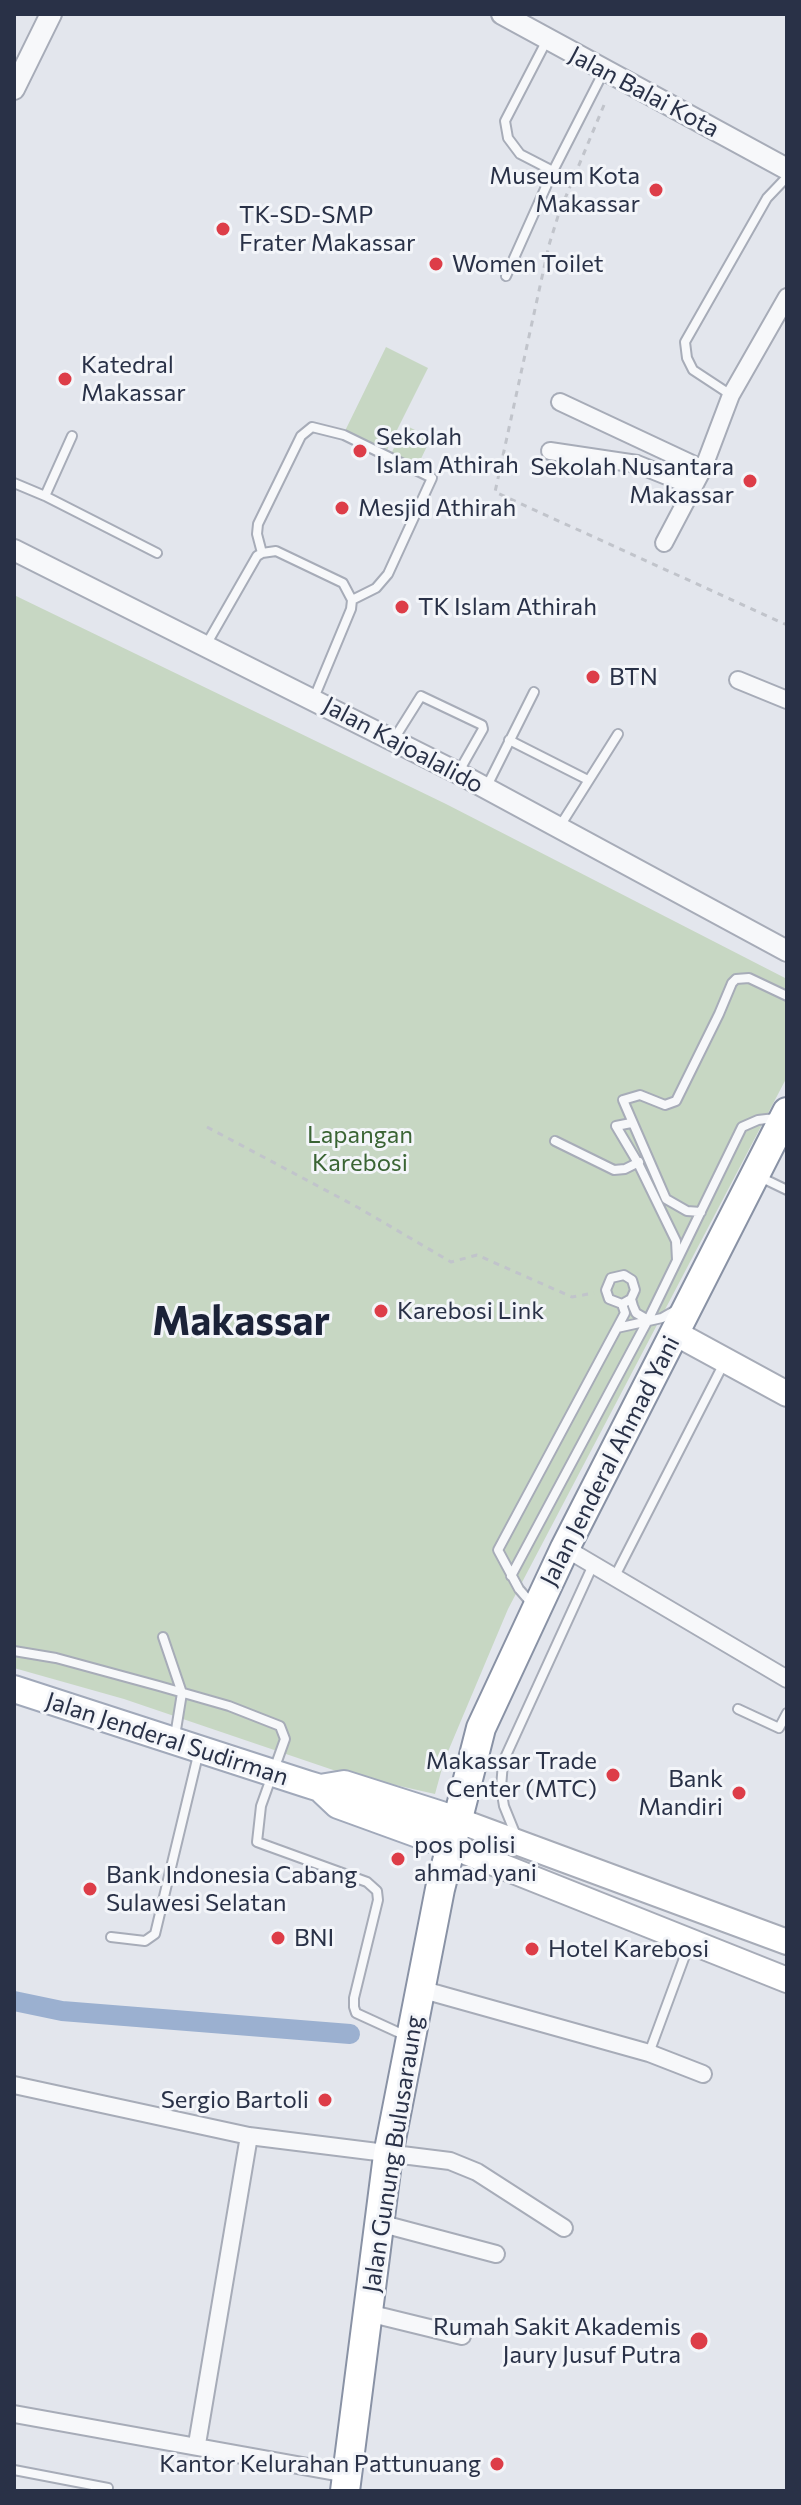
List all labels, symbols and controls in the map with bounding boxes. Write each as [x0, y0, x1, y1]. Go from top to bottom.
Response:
street label: Jalan Balai Kota [564, 40, 724, 144]
place label: Museum Kota Makassar [489, 162, 640, 218]
marker: Museum Kota Makassar [647, 181, 665, 199]
place label: TK-SD-SMP Frater Makassar [239, 201, 416, 257]
marker: TK-SD-SMP Frater Makassar [214, 220, 232, 238]
place label: Women Toilet [452, 250, 604, 278]
marker: Women Toilet [427, 255, 445, 273]
place label: Katedral Makassar [81, 351, 186, 407]
marker: Katedral Makassar [56, 370, 74, 388]
place label: Sekolah Islam Athirah [376, 423, 519, 479]
marker: Sekolah Islam Athirah [351, 442, 369, 460]
place label: Sekolah Nusantara Makassar [530, 453, 734, 509]
marker: Sekolah Nusantara Makassar [741, 472, 759, 490]
place label: Mesjid Athirah [358, 494, 516, 522]
marker: Mesjid Athirah [333, 499, 351, 517]
place label: TK Islam Athirah [418, 593, 597, 621]
marker: TK Islam Athirah [393, 598, 411, 616]
place label: BTN [609, 663, 658, 691]
marker: BTN [584, 668, 602, 686]
street label: Jalan Kajoalalido [318, 691, 488, 799]
park label: Lapangan Karebosi [307, 1121, 413, 1177]
place label: Karebosi Link [397, 1297, 544, 1325]
district label: Makassar [152, 1298, 330, 1346]
marker: Karebosi Link [372, 1302, 390, 1320]
street label: Jalan Jenderal Ahmad Yani [534, 1331, 686, 1591]
street label: Jalan Jenderal Sudirman [42, 1686, 292, 1792]
place label: Makassar Trade Center (MTC) [426, 1747, 597, 1803]
place label: Bank Mandiri [638, 1765, 723, 1821]
marker: Makassar Trade Center (MTC) [604, 1766, 622, 1784]
marker: Bank Mandiri [730, 1784, 748, 1802]
place label: pos polisi ahmad yani [414, 1831, 537, 1887]
marker: pos polisi ahmad yani [389, 1850, 407, 1868]
place label: Bank Indonesia Cabang Sulawesi Selatan [106, 1861, 357, 1917]
marker: Bank Indonesia Cabang Sulawesi Selatan [81, 1880, 99, 1898]
place label: BNI [294, 1924, 334, 1952]
marker: BNI [269, 1929, 287, 1947]
place label: Hotel Karebosi [548, 1935, 709, 1963]
marker: Hotel Karebosi [523, 1940, 541, 1958]
street label: Jalan Gunung Bulusaraung [357, 2013, 429, 2295]
place label: Sergio Bartoli [161, 2086, 309, 2114]
marker: Sergio Bartoli [316, 2091, 334, 2109]
place label: Rumah Sakit Akademis Jaury Jusuf Putra [433, 2313, 681, 2369]
marker: Rumah Sakit Akademis Jaury Jusuf Putra [688, 2330, 710, 2352]
place label: Kantor Kelurahan Pattunuang [159, 2450, 481, 2478]
marker: Kantor Kelurahan Pattunuang [488, 2455, 506, 2473]

